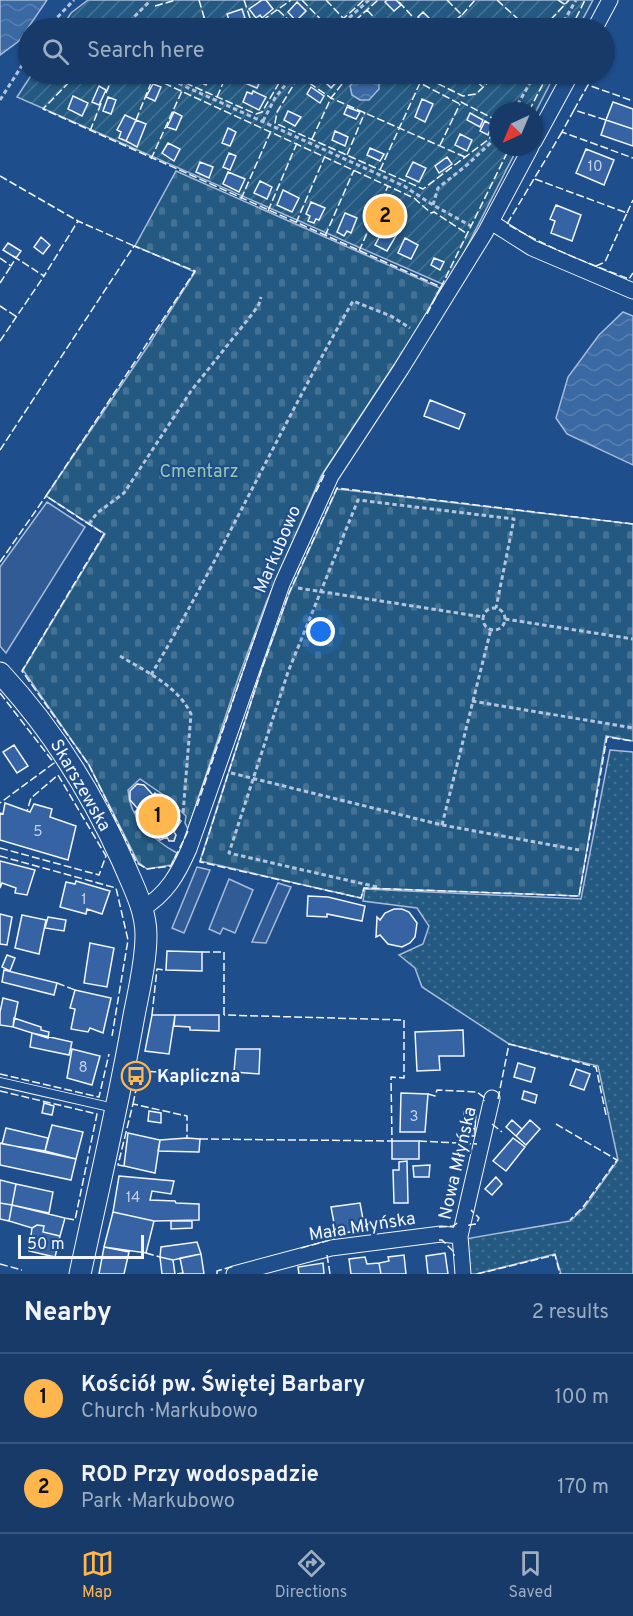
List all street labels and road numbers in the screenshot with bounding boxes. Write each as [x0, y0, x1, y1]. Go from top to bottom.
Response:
street label: Markubowo [250, 502, 307, 597]
street label: Skarszewska [44, 735, 115, 836]
street label: Nowa Młyńska [434, 1105, 483, 1222]
street label: Mała Młyńska [307, 1208, 417, 1247]

